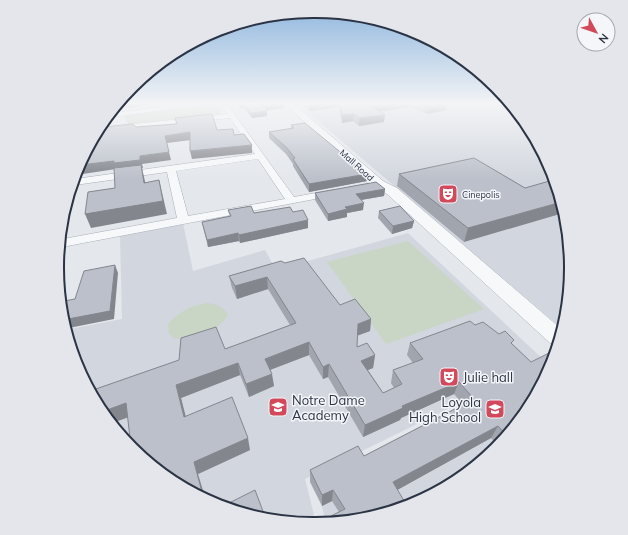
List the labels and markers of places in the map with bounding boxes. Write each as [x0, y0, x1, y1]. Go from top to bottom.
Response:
theatre icon: Cinepolis [437, 183, 459, 205]
place label: Cinepolis [462, 189, 500, 200]
theatre icon: Julie hall [438, 366, 460, 388]
place label: Julie hall [463, 369, 513, 385]
place label: Notre Dame Academy [292, 392, 365, 423]
place label: Loyola High School [409, 394, 481, 425]
school or university icon: Notre Dame Academy [267, 396, 289, 418]
school or university icon: Loyola High School [484, 398, 506, 420]

